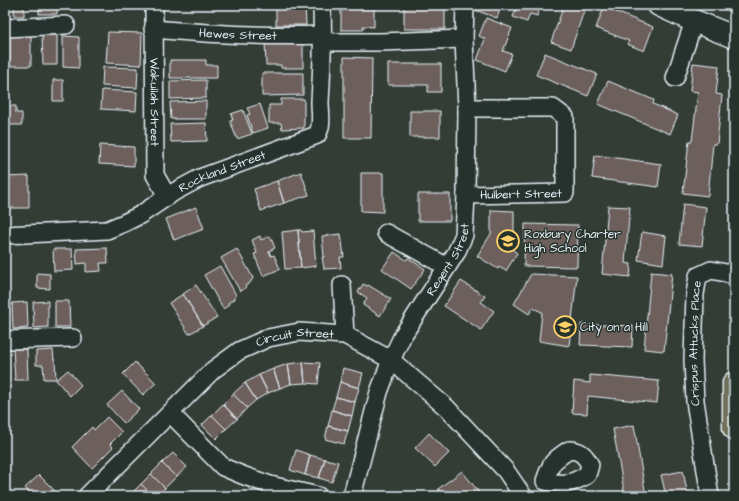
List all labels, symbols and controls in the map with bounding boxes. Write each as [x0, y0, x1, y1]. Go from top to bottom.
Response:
street label: Hewes Street [198, 24, 277, 44]
street label: Wakullah Street [146, 58, 163, 146]
street label: Rockland Street [176, 146, 268, 196]
street label: Hulbert Street [480, 185, 562, 203]
street label: Regent Street [422, 223, 473, 299]
place label: Roxbury Charter High School [524, 226, 621, 258]
school or university icon: Roxbury Charter High School [495, 228, 521, 254]
street label: Crispus Attucks Place [684, 279, 706, 407]
school or university icon: City on a Hill [552, 314, 578, 340]
place label: City on a Hill [580, 319, 648, 337]
street label: Circuit Street [253, 323, 334, 351]

